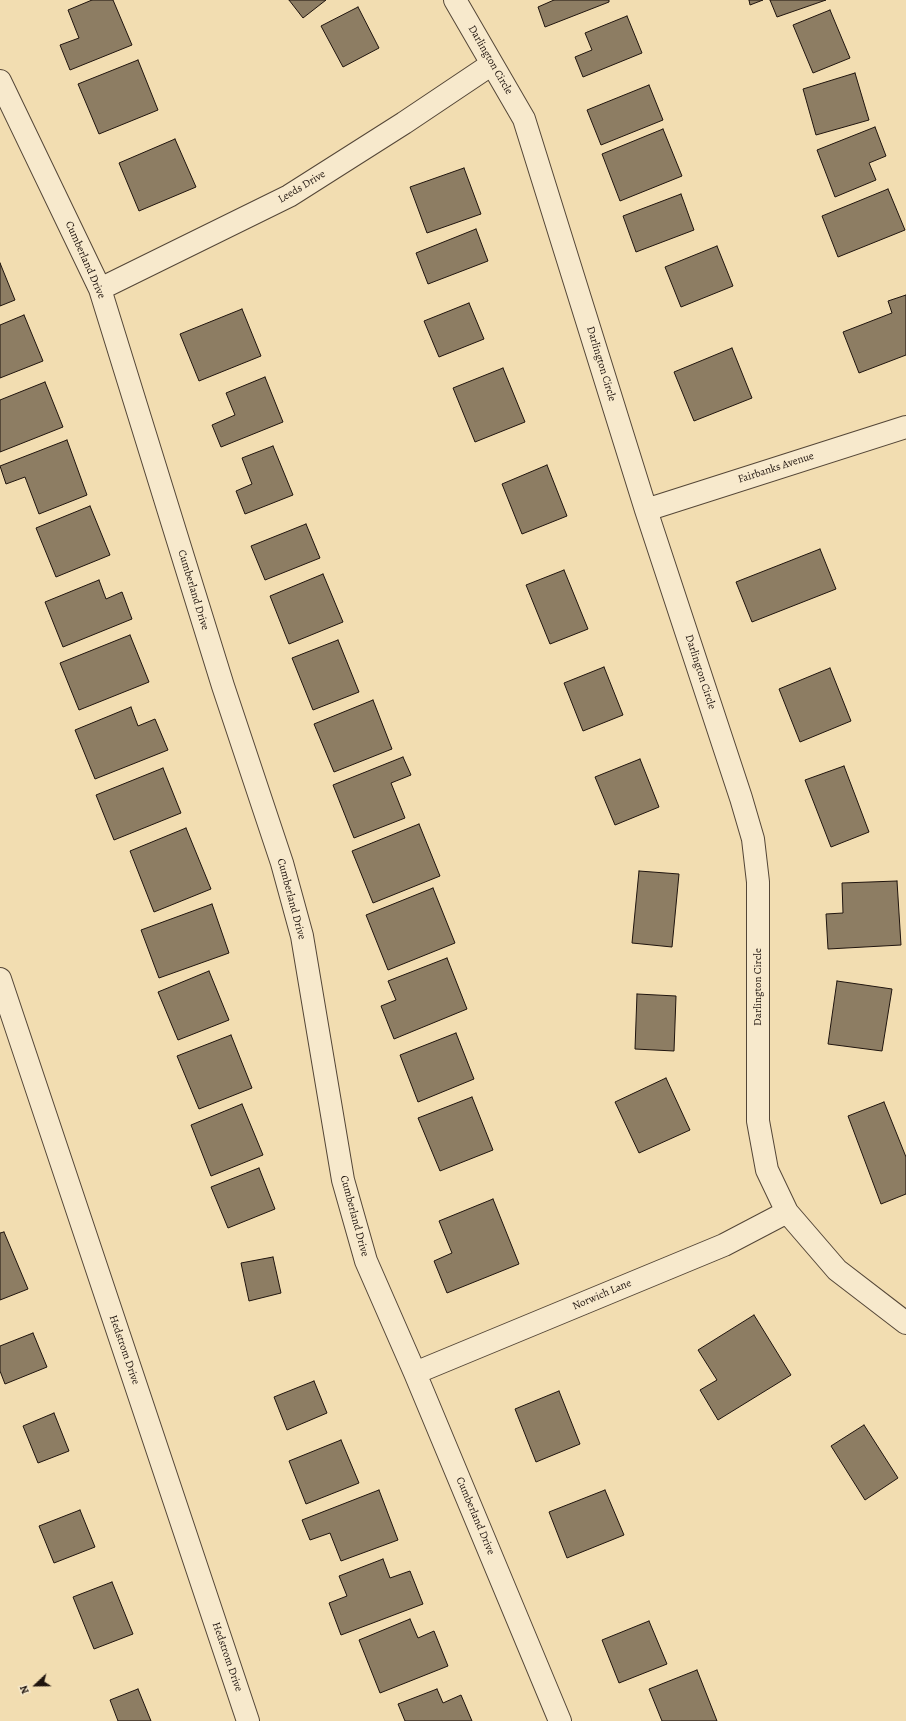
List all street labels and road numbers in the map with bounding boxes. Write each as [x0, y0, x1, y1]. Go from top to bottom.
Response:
street label: Darlington Circle [465, 23, 515, 97]
street label: Leeds Drive [276, 168, 328, 206]
street label: Cumberland Drive [62, 219, 108, 301]
street label: Darlington Circle [583, 325, 619, 403]
street label: Fairbanks Avenue [736, 449, 816, 487]
street label: Cumberland Drive [175, 548, 211, 632]
street label: Darlington Circle [682, 633, 718, 711]
street label: Cumberland Drive [274, 857, 308, 941]
street label: Darlington Circle [751, 948, 765, 1026]
street label: Cumberland Drive [337, 1174, 371, 1258]
street label: Norwich Lane [571, 1277, 633, 1313]
street label: Hedstrom Drive [106, 1314, 142, 1386]
street label: Cumberland Drive [453, 1475, 497, 1557]
street label: Hedstrom Drive [209, 1621, 245, 1693]

